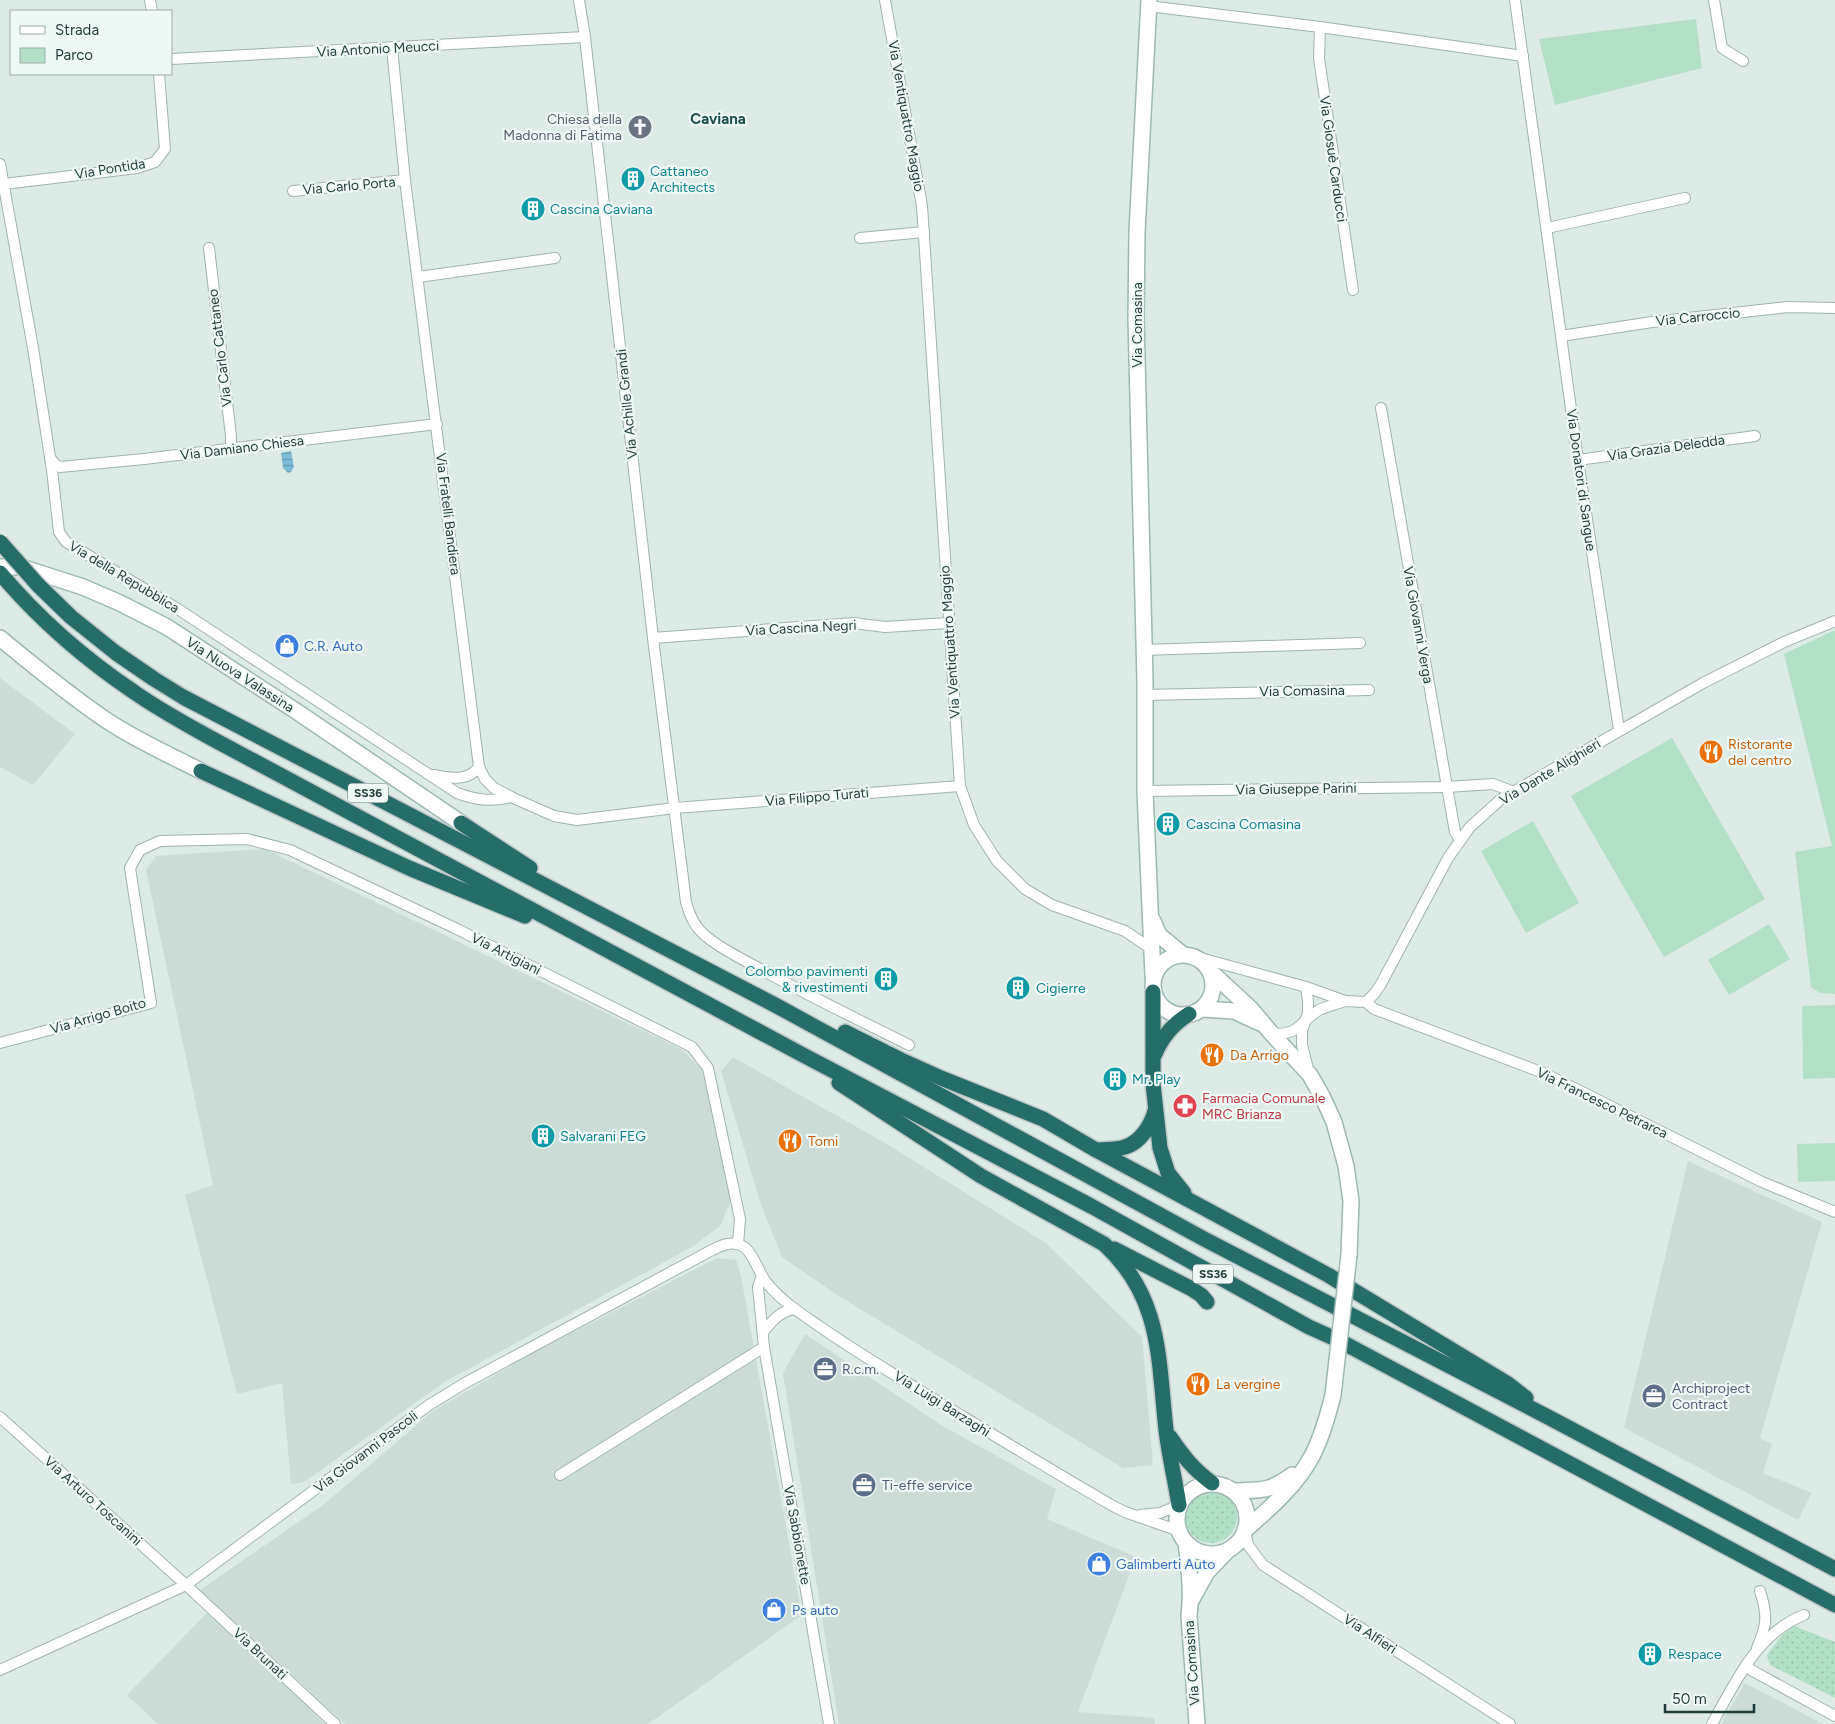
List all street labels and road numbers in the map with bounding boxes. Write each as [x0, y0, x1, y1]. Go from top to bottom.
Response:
street label: Via Antonio Meucci [316, 37, 440, 61]
street label: Via Ventiquattro Maggio [884, 39, 928, 193]
street label: Via Giosuè Carducci [1316, 95, 1350, 223]
street label: Via Pontida [73, 155, 147, 183]
street label: Via Carlo Porta [302, 173, 396, 199]
street label: Via Comasina [1129, 282, 1146, 368]
street label: Via Carlo Cattaneo [204, 288, 236, 408]
street label: Via Carroccio [1655, 304, 1741, 330]
street label: Via Achille Grandi [613, 348, 641, 460]
street label: Via Donatori di Sangue [1563, 408, 1599, 552]
street label: Via Grazia Deledda [1606, 431, 1726, 465]
street label: Via Damiano Chiesa [179, 432, 305, 464]
street label: Via Fratelli Bandiera [432, 452, 464, 576]
street label: Via della Repubblica [66, 537, 182, 617]
street label: Via Ventiquattro Maggio [936, 565, 964, 719]
street label: Via Giovanni Verga [1399, 565, 1437, 685]
street label: Via Cascina Negri [745, 617, 857, 639]
street label: Via Nuova Valassina [183, 634, 297, 716]
street label: Via Comasina [1259, 682, 1345, 700]
street label: Via Dante Alighieri [1496, 735, 1604, 809]
street label: Via Giuseppe Parini [1235, 779, 1357, 799]
road number: SS36 [348, 784, 388, 802]
street label: Via Filippo Turati [764, 784, 870, 810]
street label: Via Artigiani [468, 929, 544, 979]
street label: Via Arrigo Boito [48, 994, 148, 1038]
street label: Via Francesco Petrarca [1534, 1064, 1670, 1142]
road number: SS36 [1193, 1264, 1233, 1284]
street label: Via Luigi Barzaghi [891, 1368, 993, 1440]
street label: Via Giovanni Pascoli [311, 1407, 421, 1497]
street label: Via Arturo Toscanini [41, 1453, 145, 1549]
street label: Via Sabbionette [780, 1484, 814, 1586]
street label: Via Alfieri [1340, 1610, 1400, 1658]
street label: Via Comasina [1181, 1620, 1203, 1706]
street label: Via Brunati [229, 1625, 291, 1683]

